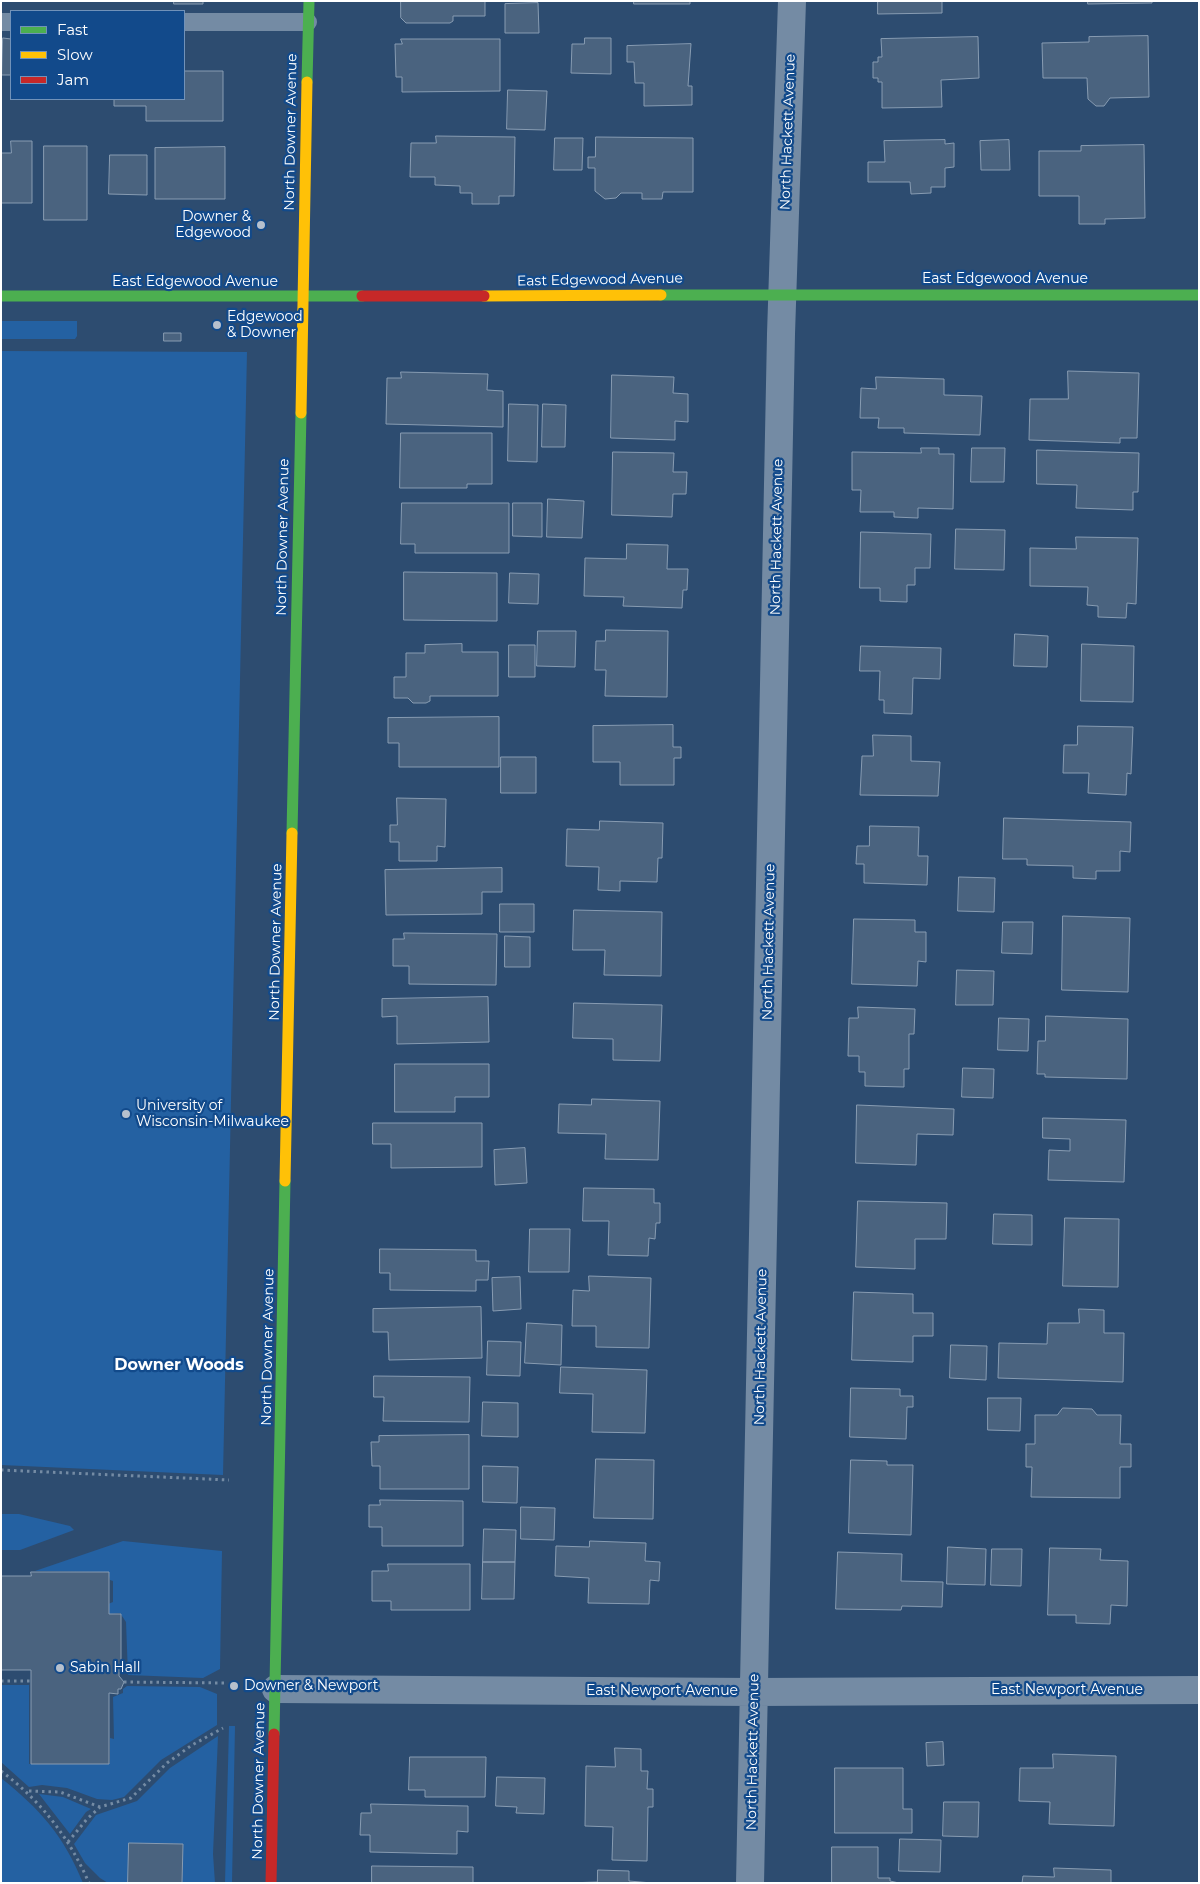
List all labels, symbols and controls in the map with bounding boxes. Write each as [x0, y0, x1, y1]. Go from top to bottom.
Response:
legend [10, 10, 185, 100]
text: Fast [57, 20, 88, 39]
text: Slow [57, 45, 93, 64]
street label: North Downer Avenue [281, 53, 301, 211]
street label: North Hackett Avenue [777, 54, 799, 210]
text: Jam [57, 70, 89, 89]
place label: Downer & Edgewood [175, 209, 251, 242]
marker: Downer & Edgewood [255, 219, 267, 231]
street label: East Edgewood Avenue [517, 270, 683, 290]
street label: East Edgewood Avenue [922, 271, 1088, 287]
street label: East Edgewood Avenue [112, 274, 278, 290]
place label: Edgewood & Downer [227, 309, 303, 342]
marker: Edgewood & Downer [211, 319, 223, 331]
street label: North Downer Avenue [273, 458, 293, 616]
street label: North Hackett Avenue [767, 459, 787, 615]
street label: North Downer Avenue [266, 863, 286, 1021]
street label: North Hackett Avenue [759, 864, 779, 1020]
place label: University of Wisconsin-Milwaukee [136, 1098, 289, 1130]
marker: University of Wisconsin-Milwaukee [120, 1108, 132, 1120]
street label: North Downer Avenue [258, 1268, 278, 1426]
street label: North Hackett Avenue [751, 1269, 771, 1425]
district label: Downer Woods [114, 1355, 244, 1375]
place label: Sabin Hall [70, 1660, 140, 1676]
marker: Sabin Hall [54, 1662, 66, 1674]
street label: North Hackett Avenue [743, 1674, 763, 1830]
place label: Downer & Newport [244, 1678, 378, 1694]
marker: Downer & Newport [228, 1680, 240, 1692]
street label: East Newport Avenue [991, 1682, 1143, 1698]
street label: East Newport Avenue [586, 1683, 738, 1699]
street label: North Downer Avenue [249, 1702, 269, 1860]

